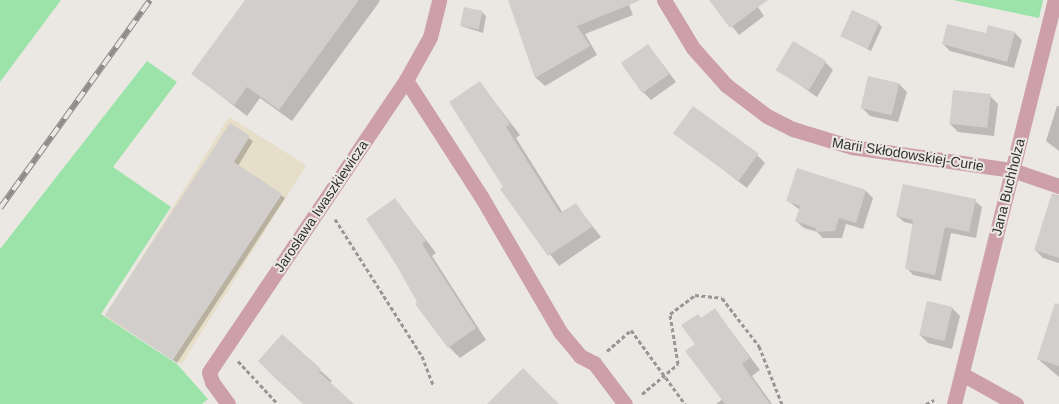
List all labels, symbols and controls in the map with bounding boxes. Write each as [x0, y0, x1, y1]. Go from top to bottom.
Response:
street label: Marii Skłodowskiej-Curie [831, 134, 985, 174]
street label: Jarosława Iwaszkiewicza [271, 137, 371, 275]
street label: Jana Buchholza [988, 137, 1028, 237]

